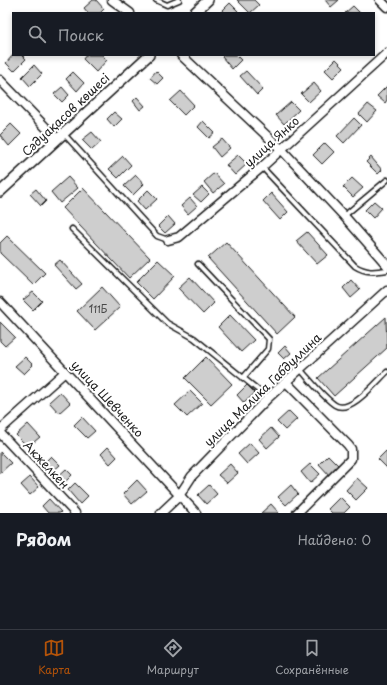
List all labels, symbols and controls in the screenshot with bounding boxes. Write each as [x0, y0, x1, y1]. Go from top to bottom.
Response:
search box [12, 12, 375, 56]
icon: search [26, 23, 48, 45]
text: Поиск [58, 23, 104, 46]
street label: Сәдуақасов көшесі [17, 69, 113, 160]
street label: улица Янко [240, 111, 303, 171]
house number: 111Б [89, 301, 108, 316]
street label: улица Малика Габдуллина [200, 328, 325, 450]
street label: улица Шевченко [67, 356, 148, 441]
street label: Акжелкен [20, 436, 74, 492]
text: Рядом [16, 526, 71, 552]
text: Найдено: 0 [298, 530, 371, 549]
tab: Карта [38, 637, 70, 678]
tab: Маршрут [147, 637, 199, 678]
tab: Сохранённые [275, 637, 349, 678]

